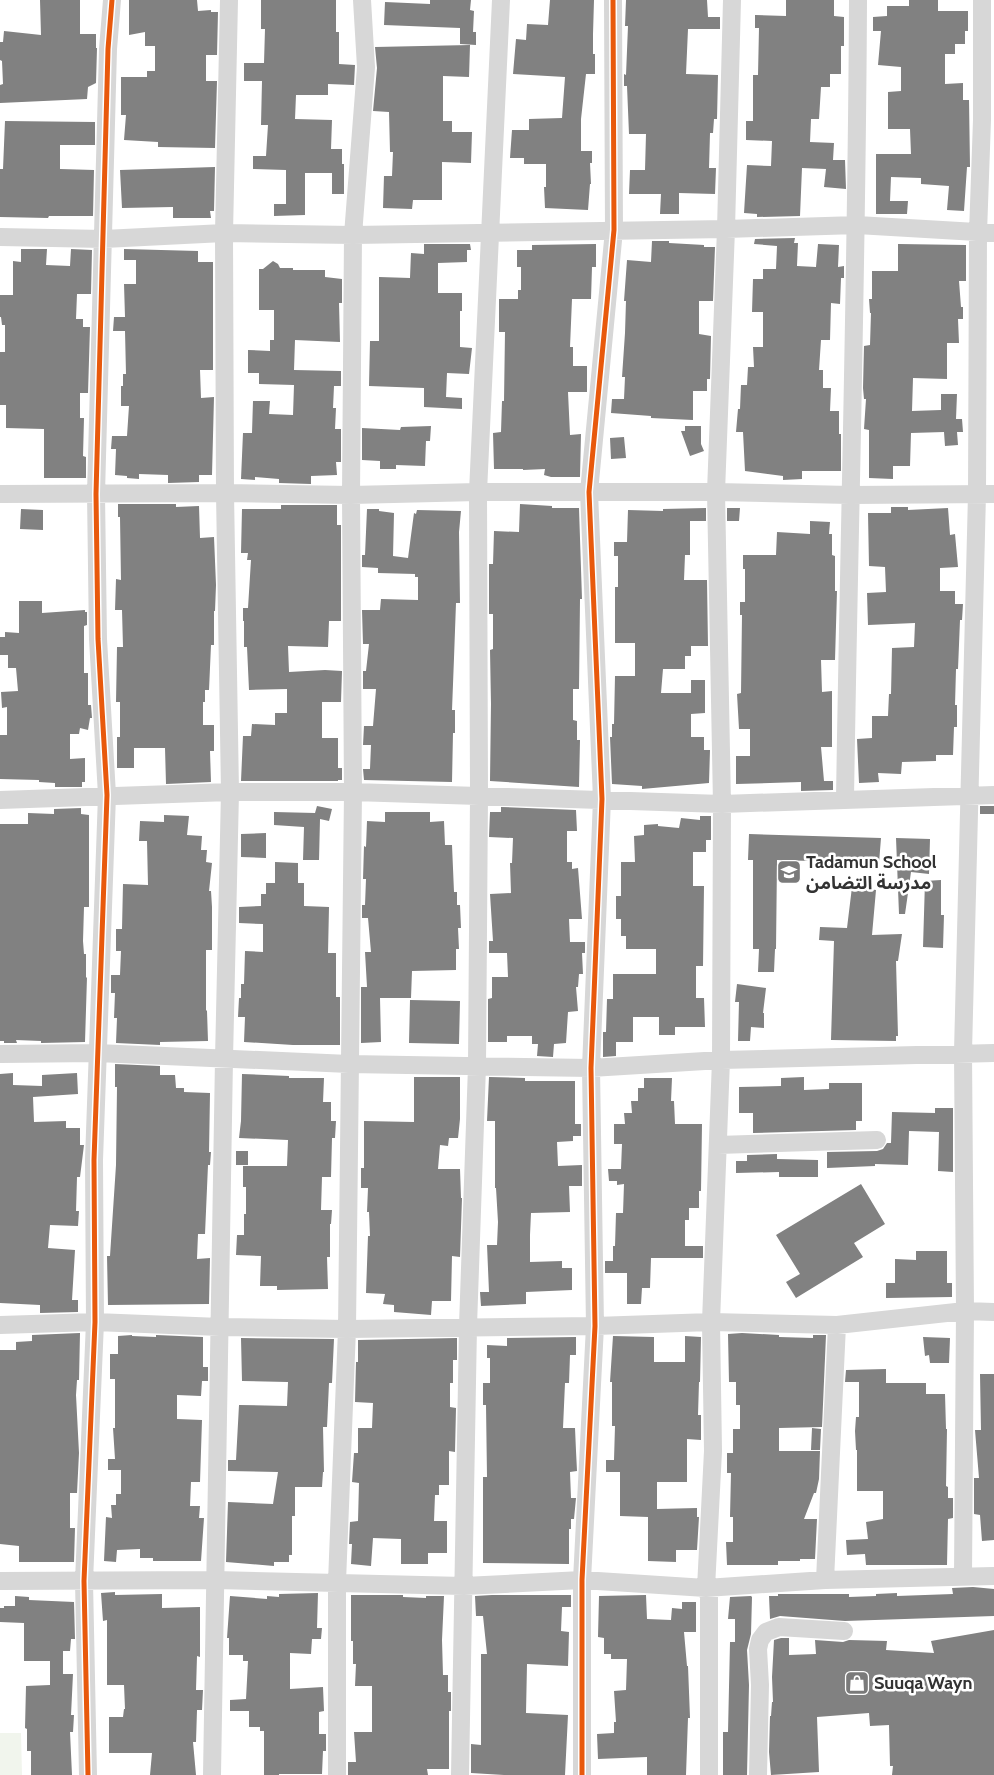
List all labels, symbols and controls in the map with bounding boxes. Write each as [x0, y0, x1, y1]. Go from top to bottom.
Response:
place label: Tadamun School مدرسة التضامن [806, 851, 937, 894]
school or university icon: Tadamun School مدرسة التضامن [776, 859, 802, 885]
shop icon: Suuqa Wayn [844, 1670, 870, 1696]
place label: Suuqa Wayn [874, 1672, 972, 1694]

